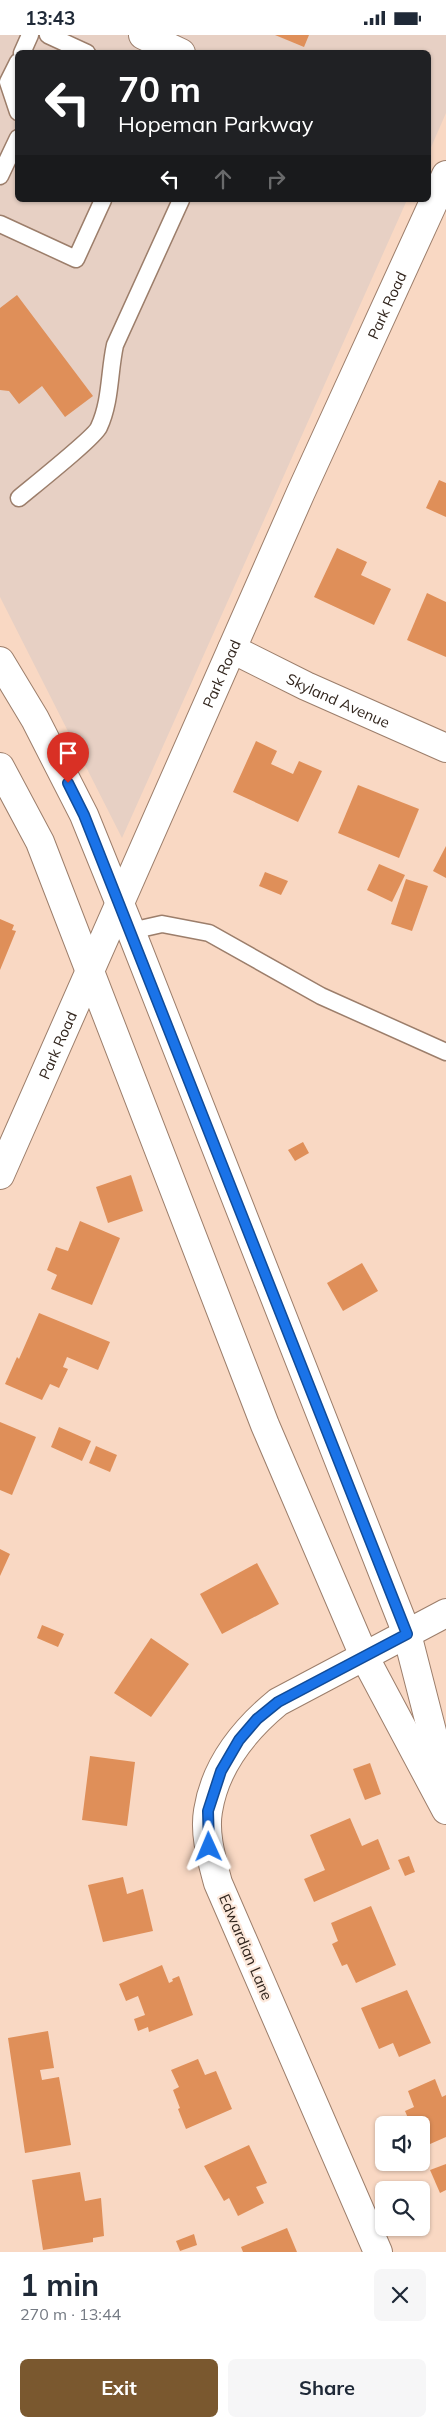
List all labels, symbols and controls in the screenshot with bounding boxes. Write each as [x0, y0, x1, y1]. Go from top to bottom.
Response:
text: 13:43 [25, 6, 75, 30]
text: 70 m [118, 67, 201, 111]
icon: left [35, 70, 100, 135]
text: Hopeman Parkway [118, 110, 313, 138]
icon: left [156, 165, 184, 193]
icon: ahead [209, 165, 237, 193]
icon: right [262, 165, 290, 193]
street label: Park Road [363, 268, 410, 342]
street label: Park Road [198, 637, 244, 710]
street label: Skyland Avenue [283, 668, 393, 732]
pin [47, 732, 89, 783]
icon: arrive [54, 739, 82, 767]
street label: Park Road [34, 1008, 81, 1082]
position arrow [182, 1820, 234, 1872]
street label: Edwardian Lane [215, 1891, 277, 2003]
map controls [375, 2116, 430, 2236]
button: sound [375, 2116, 430, 2171]
button: search [375, 2181, 430, 2236]
text: 1 min [20, 2266, 99, 2304]
button: close [374, 2269, 426, 2321]
text: 270 m · 13:44 [20, 2304, 121, 2324]
button: Exit [20, 2359, 218, 2417]
button: Share [228, 2359, 426, 2417]

